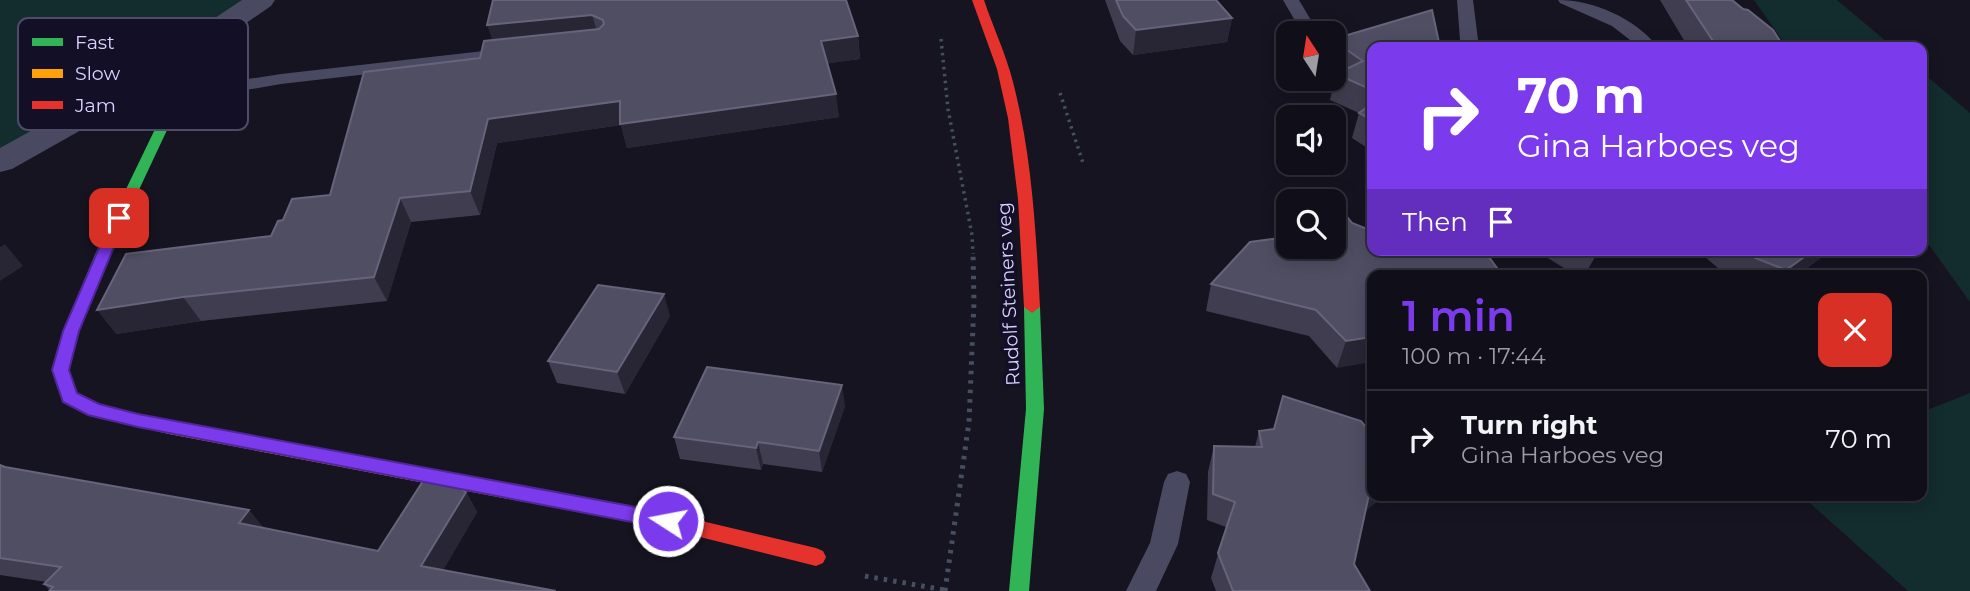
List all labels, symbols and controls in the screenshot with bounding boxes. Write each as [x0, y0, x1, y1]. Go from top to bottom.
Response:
legend [18, 18, 248, 130]
north arrow [1276, 21, 1346, 91]
map controls [1276, 21, 1346, 259]
text: Fast [75, 31, 115, 54]
text: Slow [75, 62, 120, 85]
text: 70 m [1517, 66, 1645, 125]
icon: right [1402, 70, 1493, 161]
text: Jam [74, 94, 116, 117]
button: sound [1276, 105, 1346, 175]
text: Gina Harboes veg [1517, 126, 1800, 165]
pin [89, 188, 149, 248]
button: search [1276, 189, 1346, 259]
icon: arrive [100, 199, 138, 237]
street label: Rudolf Steiners veg [992, 201, 1025, 387]
icon: arrive [1482, 203, 1520, 241]
text: Then [1402, 206, 1468, 238]
text: 1 min [1402, 290, 1515, 342]
button: close [1818, 293, 1892, 367]
text: 100 m · 17:44 [1402, 342, 1546, 370]
text: Turn right [1461, 409, 1597, 441]
icon: right [1402, 420, 1440, 458]
text: 70 m [1826, 423, 1892, 455]
text: Gina Harboes veg [1461, 441, 1664, 469]
position arrow [631, 484, 705, 558]

